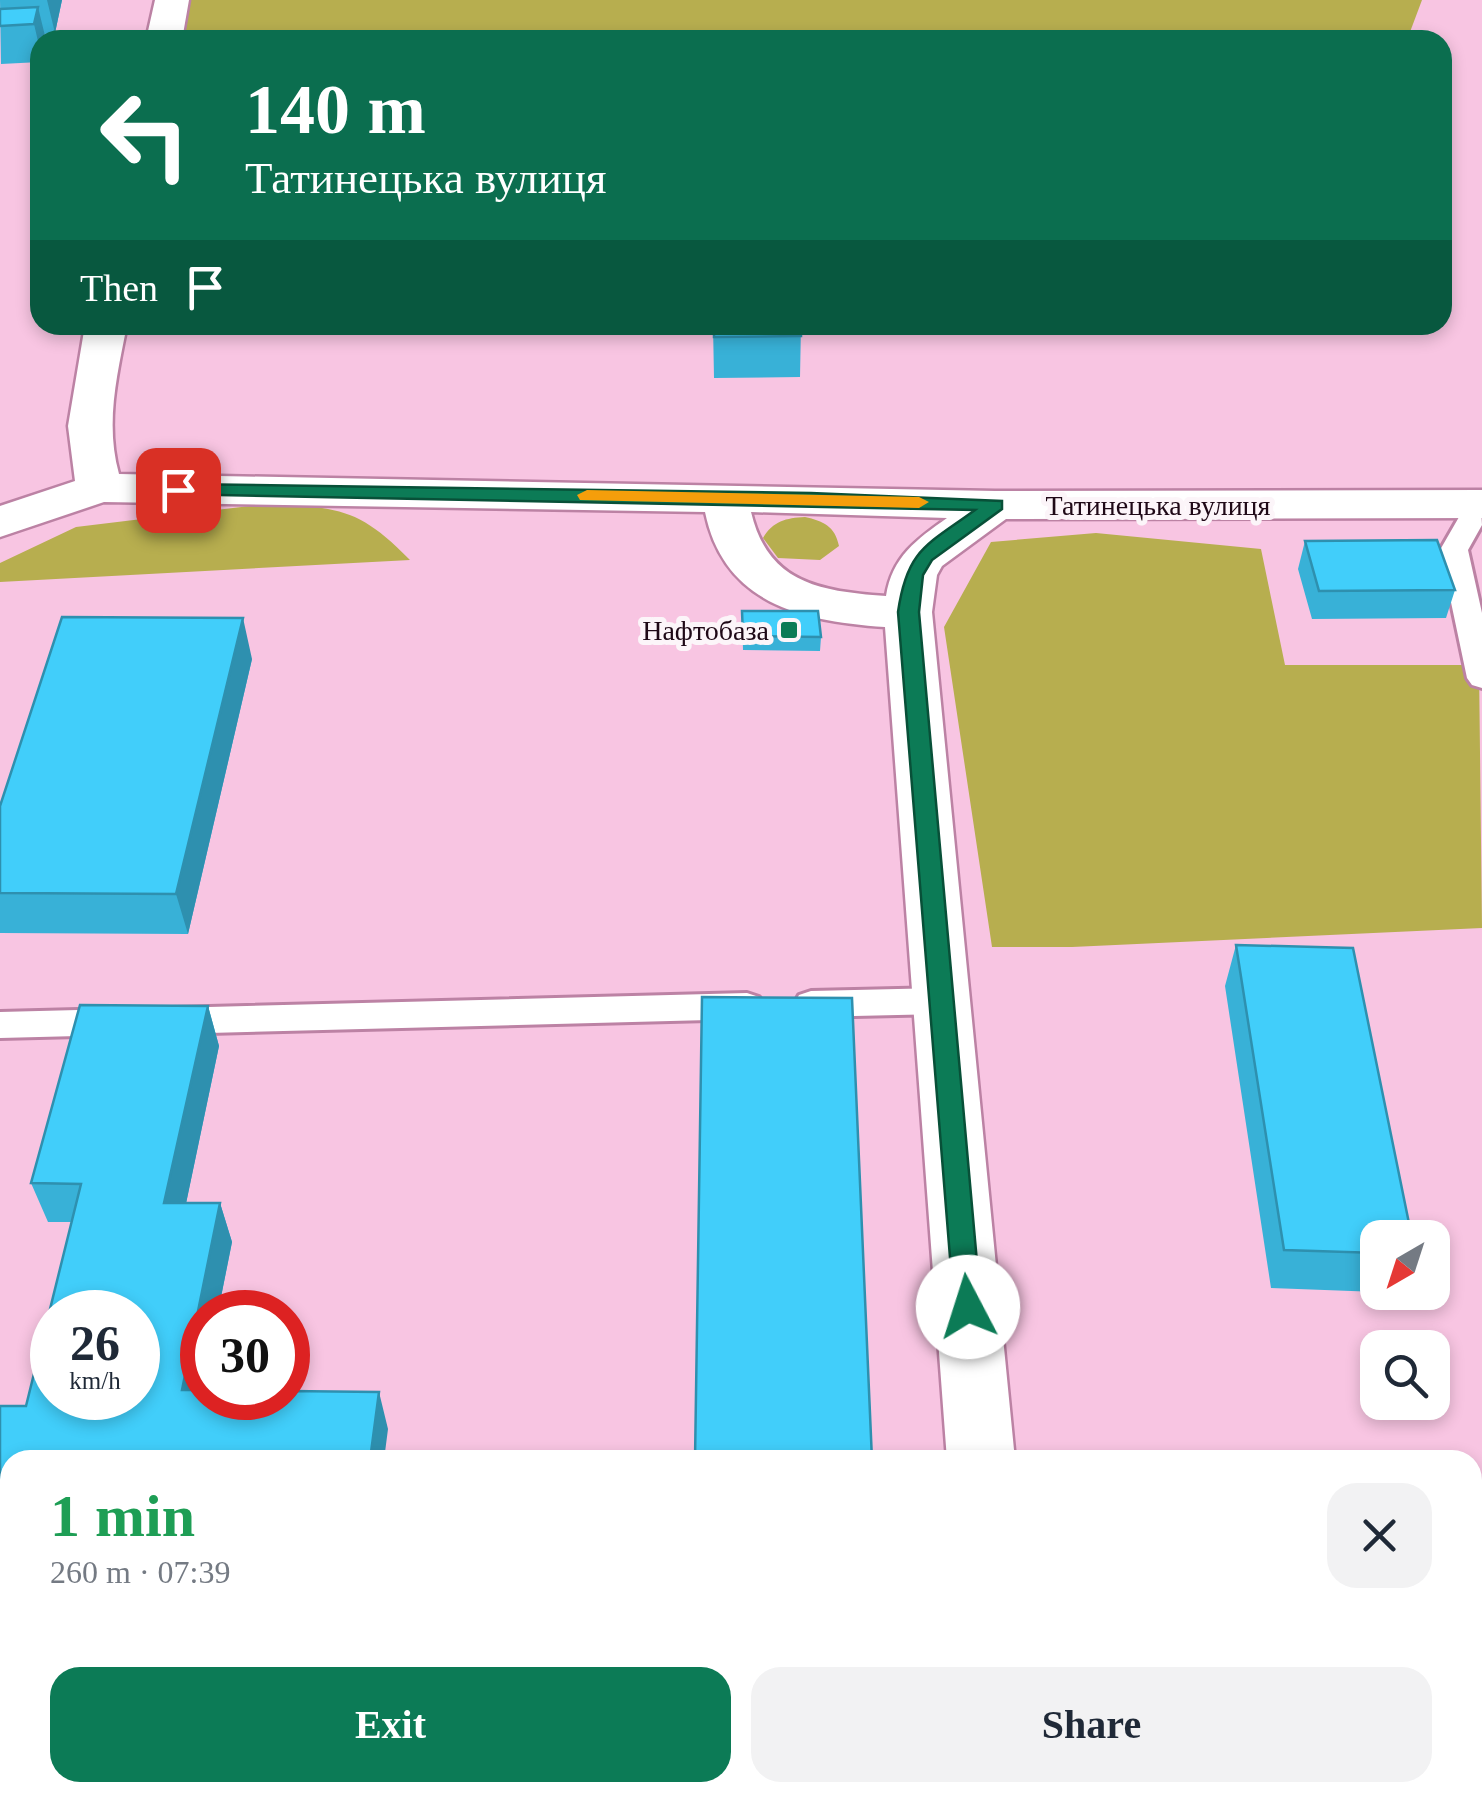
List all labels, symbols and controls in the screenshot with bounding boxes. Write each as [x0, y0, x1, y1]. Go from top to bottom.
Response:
icon: left [80, 70, 210, 200]
text: 140 m [245, 71, 426, 148]
text: Татинецька вулиця [245, 153, 607, 203]
icon: arrive [178, 260, 233, 315]
text: Then [80, 267, 158, 309]
pin [136, 448, 221, 533]
icon: arrive [151, 463, 206, 518]
street label: Татинецька вулиця [1046, 490, 1271, 521]
place label: Нафтобаза [642, 615, 770, 646]
marker: Нафтобаза [778, 619, 800, 641]
north arrow [1360, 1220, 1450, 1310]
map controls [1360, 1220, 1450, 1420]
position arrow [916, 1255, 1020, 1359]
speed limit sign: 30 [180, 1290, 310, 1420]
text: 26 [70, 1315, 120, 1371]
button: search [1360, 1330, 1450, 1420]
text: km/h [69, 1367, 121, 1394]
text: 1 min [50, 1483, 195, 1549]
button: close [1327, 1483, 1432, 1588]
text: 260 m · 07:39 [50, 1554, 230, 1590]
button: Exit [50, 1667, 731, 1782]
button: Share [751, 1667, 1432, 1782]

